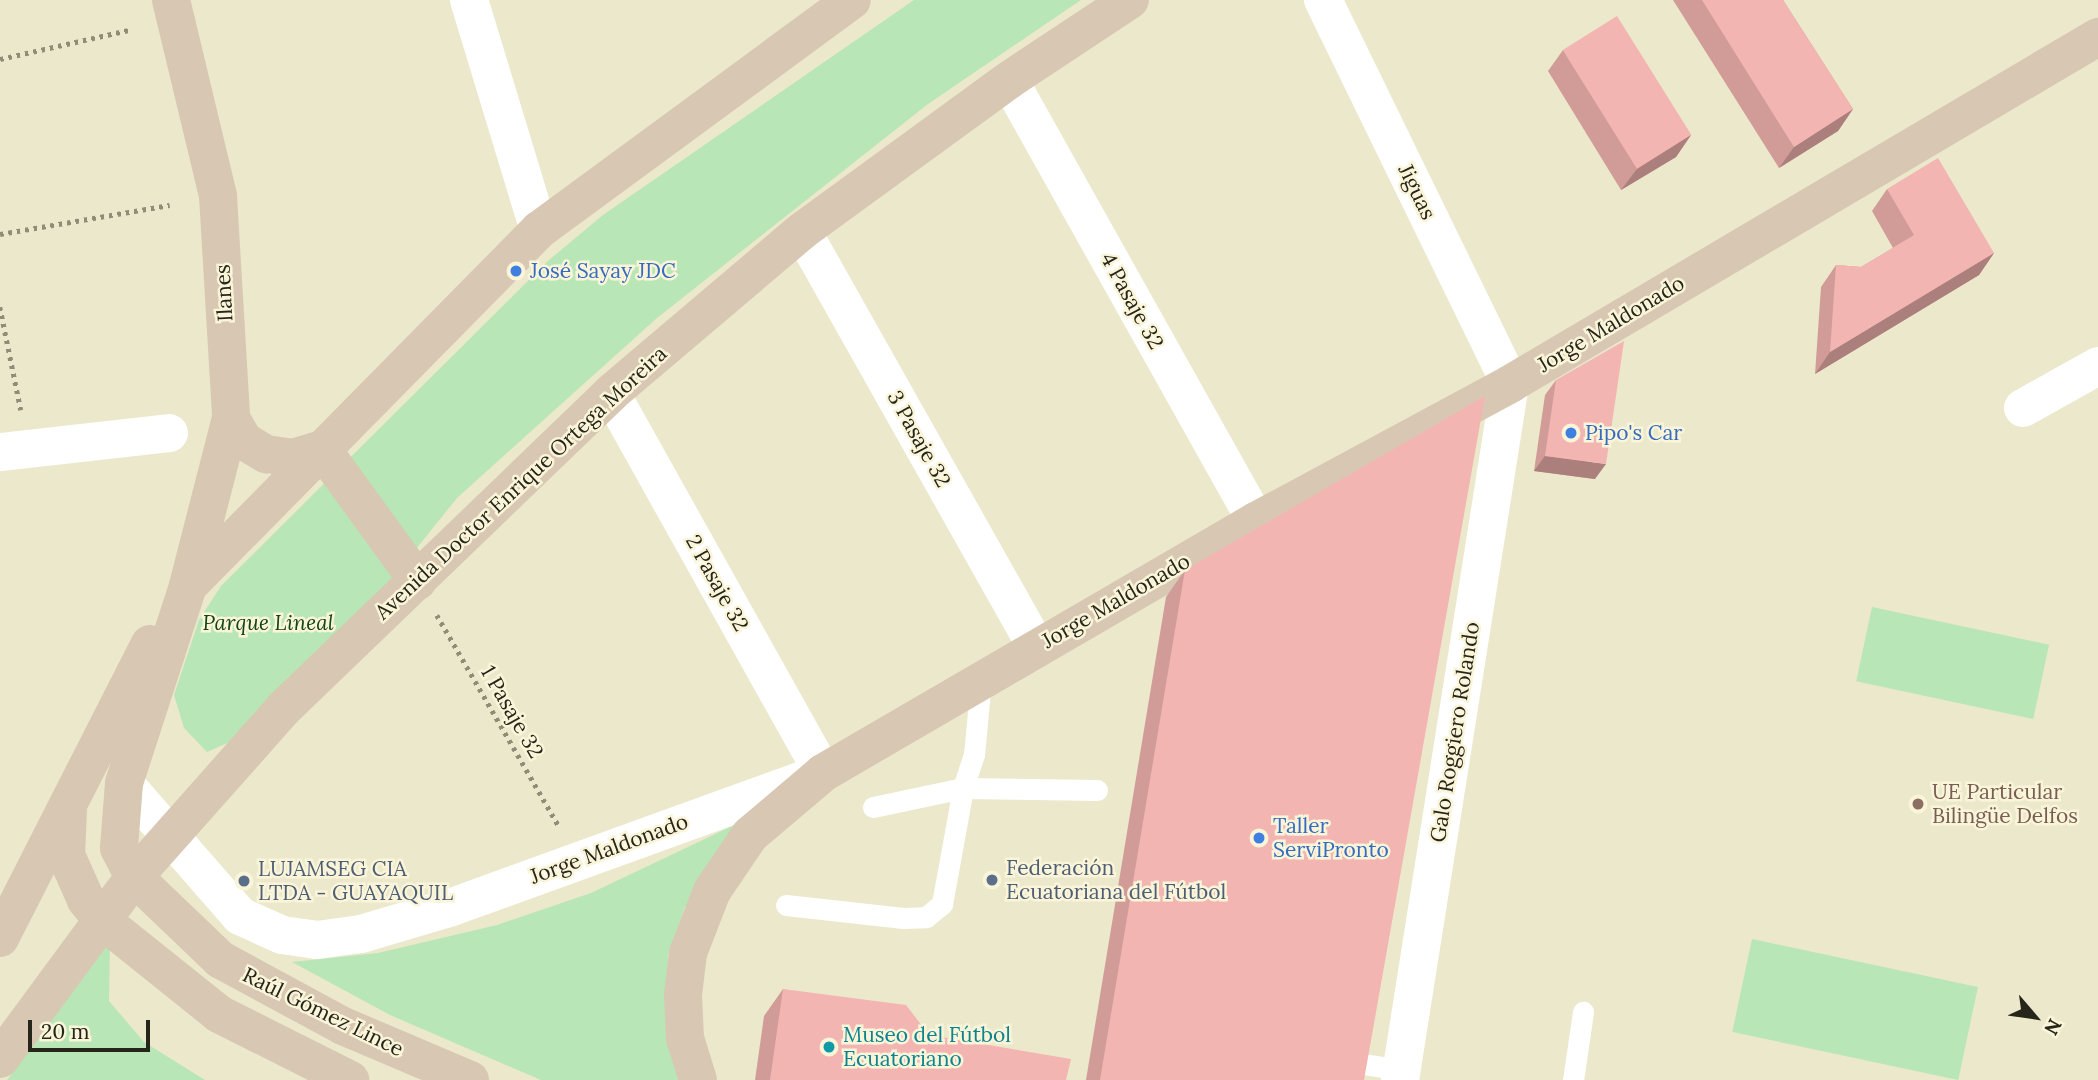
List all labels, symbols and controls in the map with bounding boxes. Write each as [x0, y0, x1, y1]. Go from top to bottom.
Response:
street label: Jiguas [1393, 160, 1441, 224]
street label: 4 Pasaje 32 [1095, 248, 1169, 354]
place label: José Sayay JDC [530, 258, 676, 284]
marker: José Sayay JDC [508, 263, 524, 279]
street label: Ilanes [210, 264, 238, 322]
street label: Jorge Maldonado [1533, 270, 1689, 378]
street label: Avenida Doctor Enrique Ortega Moreira [370, 341, 672, 625]
street label: 3 Pasaje 32 [882, 386, 956, 492]
place label: Pipo's Car [1585, 420, 1682, 446]
marker: Pipo's Car [1563, 425, 1579, 441]
street label: 2 Pasaje 32 [680, 530, 754, 636]
street label: Jorge Maldonado [1038, 548, 1194, 654]
park label: Parque Lineal [202, 610, 334, 636]
street label: Galo Roggiero Rolando [1425, 620, 1485, 844]
street label: 1 Pasaje 32 [475, 661, 549, 763]
place label: UE Particular Bilingüe Delfos [1932, 779, 2078, 829]
marker: UE Particular Bilingüe Delfos [1910, 796, 1926, 812]
street label: Jorge Maldonado [526, 809, 692, 889]
place label: Taller ServiPronto [1273, 813, 1389, 863]
marker: Taller ServiPronto [1251, 830, 1267, 846]
place label: Federación Ecuatoriana del Fútbol [1006, 855, 1226, 905]
place label: LUJAMSEG CIA LTDA - GUAYAQUIL [258, 856, 453, 906]
marker: Federación Ecuatoriana del Fútbol [984, 872, 1000, 888]
marker: LUJAMSEG CIA LTDA - GUAYAQUIL [236, 873, 252, 889]
street label: Raúl Gómez Lince [239, 962, 407, 1062]
north arrow [2000, 982, 2070, 1052]
scale bar [32, 1006, 154, 1050]
text: N [2039, 1015, 2067, 1039]
text: 20 m [41, 1018, 90, 1045]
place label: Museo del Fútbol Ecuatoriano [843, 1022, 1011, 1072]
marker: Museo del Fútbol Ecuatoriano [821, 1039, 837, 1055]

